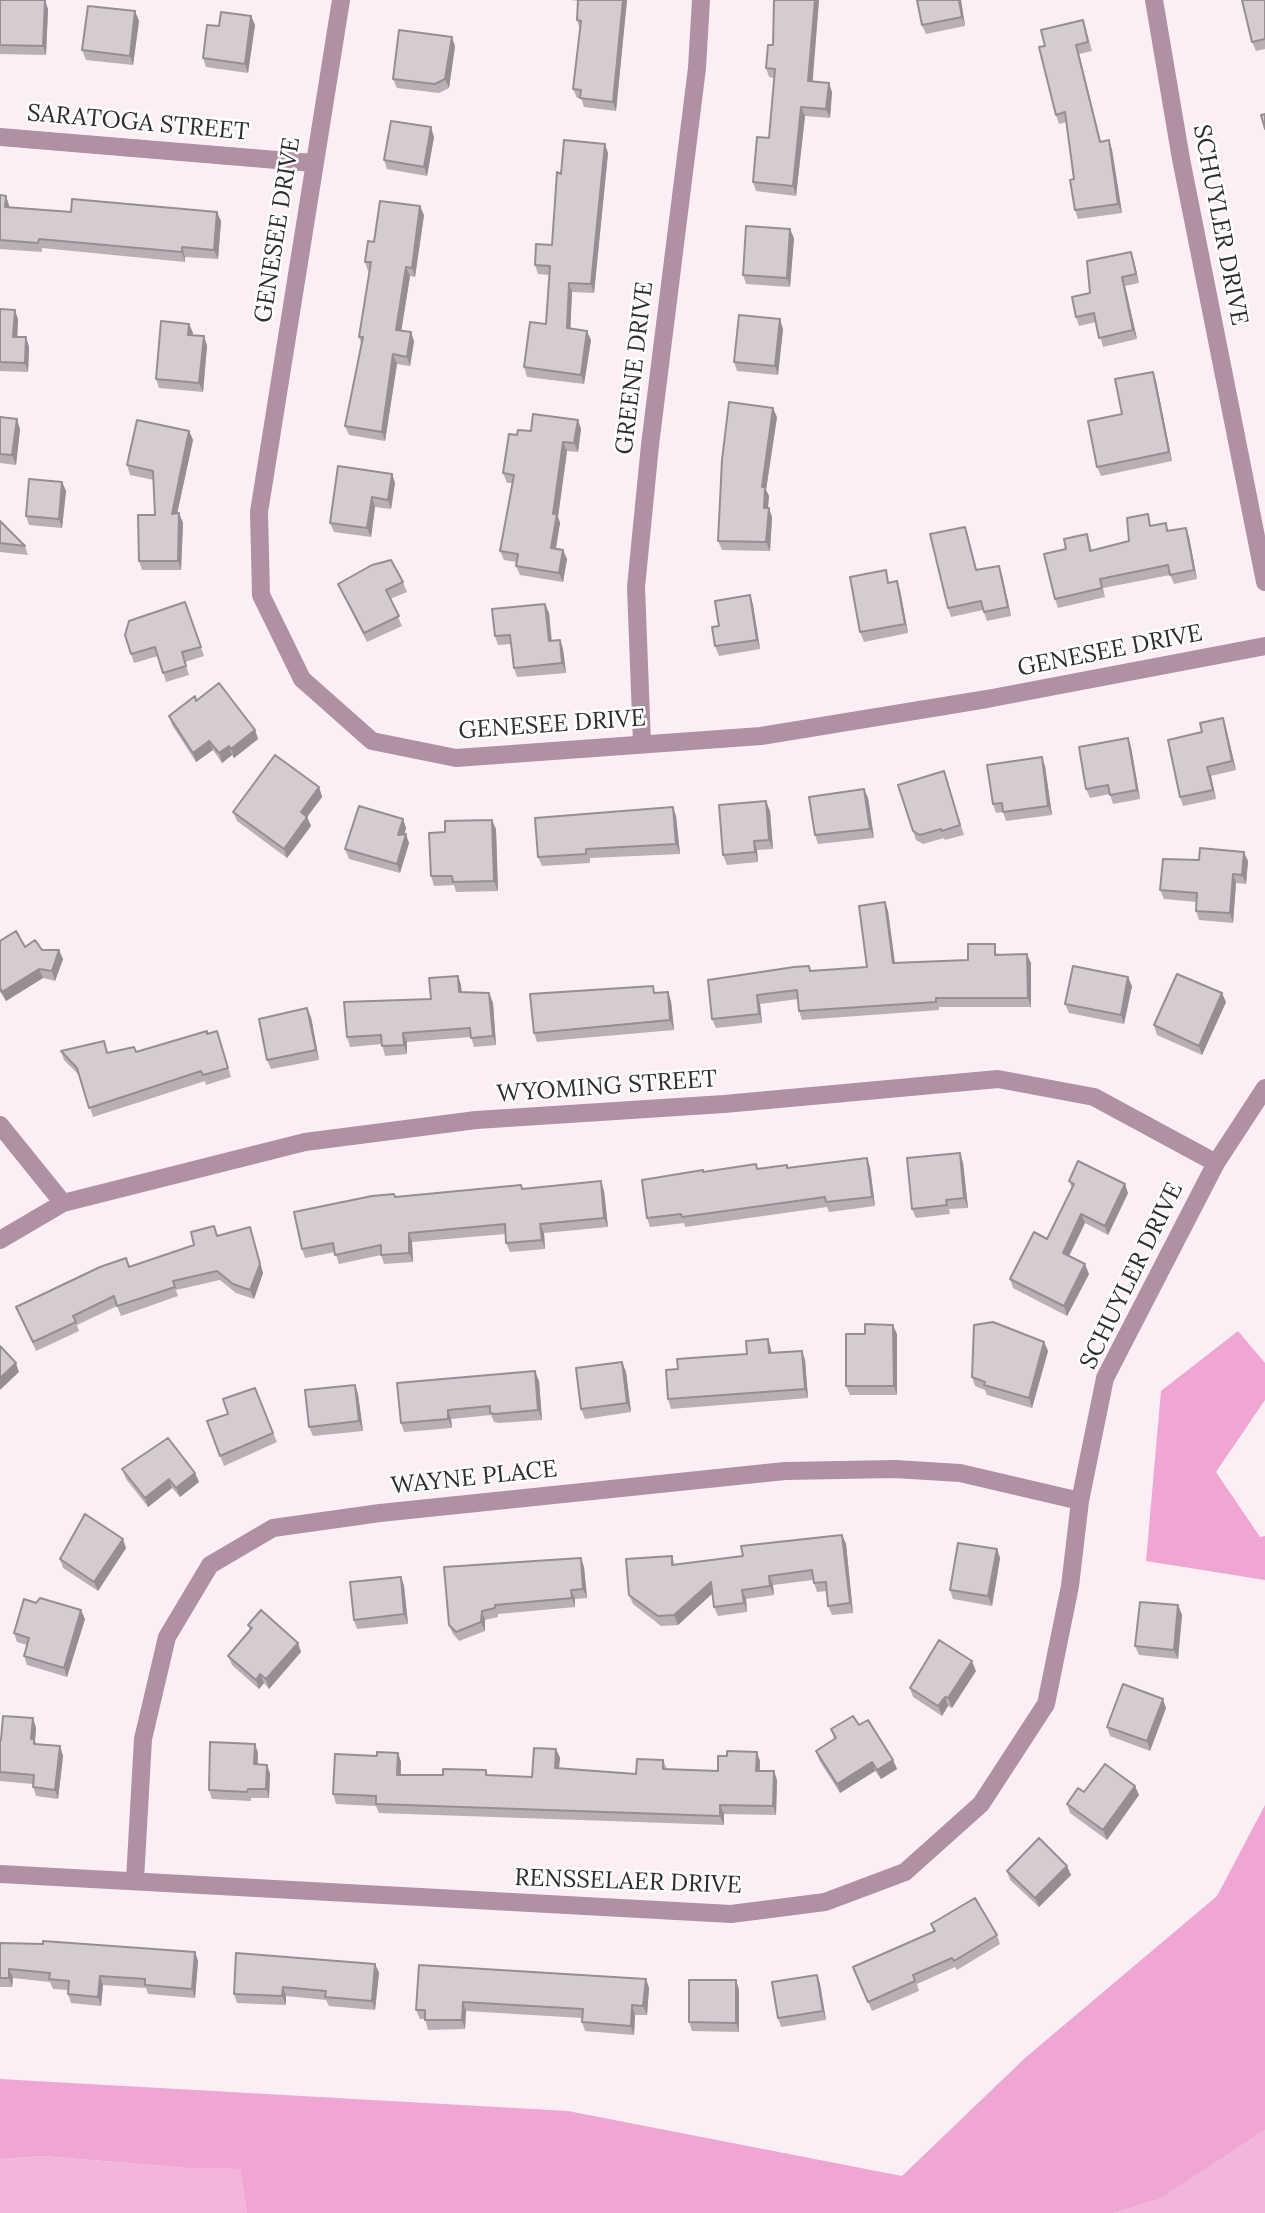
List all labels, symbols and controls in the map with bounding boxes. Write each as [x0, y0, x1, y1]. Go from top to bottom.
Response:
street label: SARATOGA STREET [26, 99, 250, 147]
street label: SCHUYLER DRIVE [1186, 122, 1254, 328]
street label: GENESEE DRIVE [249, 135, 307, 325]
street label: GREENE DRIVE [610, 280, 660, 456]
street label: GENESEE DRIVE [1015, 619, 1205, 683]
street label: GENESEE DRIVE [457, 704, 647, 746]
street label: WYOMING STREET [496, 1065, 718, 1109]
street label: SCHUYLER DRIVE [1074, 1178, 1190, 1374]
street label: WAYNE PLACE [389, 1455, 559, 1501]
street label: RENSSELAER DRIVE [514, 1864, 742, 1900]

